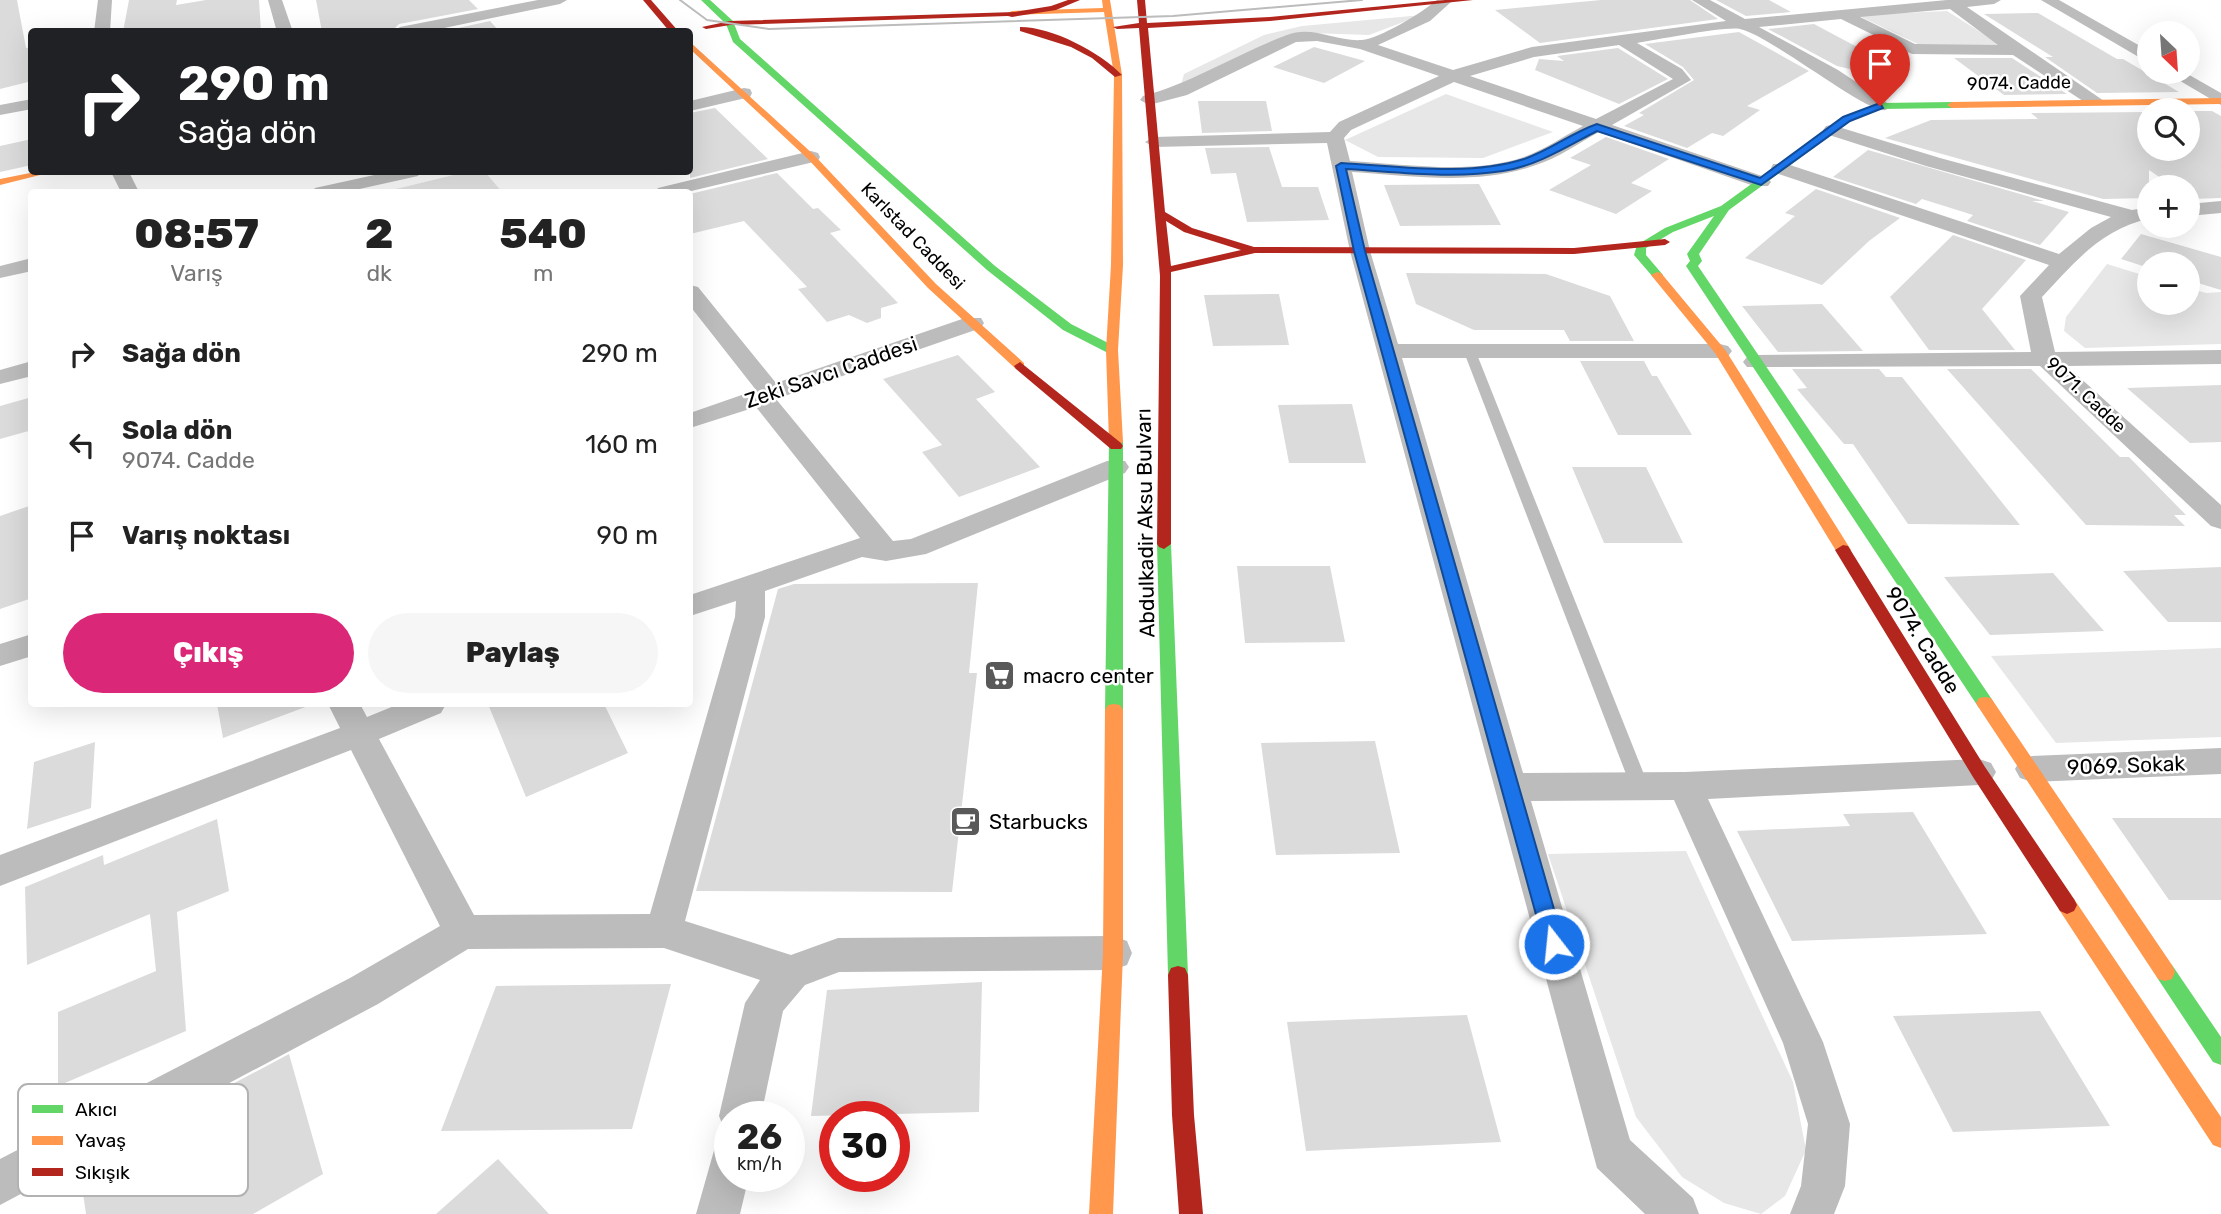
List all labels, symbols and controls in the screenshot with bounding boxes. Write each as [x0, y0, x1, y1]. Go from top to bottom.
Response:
north arrow [2137, 21, 2200, 84]
map controls [2137, 21, 2200, 315]
pin [1850, 34, 1910, 106]
icon: arrive [1861, 45, 1899, 83]
text: 290 m [178, 54, 330, 112]
icon: right [63, 56, 154, 147]
street label: 9074. Cadde [1967, 71, 2071, 95]
button: search [2137, 98, 2200, 161]
text: Sağa dön [178, 113, 317, 151]
button: + [2137, 175, 2200, 238]
street label: Karlstad Caddesi [856, 178, 970, 294]
text: 08:57 [134, 209, 259, 259]
text: 2 [365, 209, 393, 259]
text: 540 [500, 209, 587, 259]
button: − [2137, 252, 2200, 315]
text: Varış [170, 259, 223, 287]
text: dk [366, 259, 392, 287]
text: m [533, 259, 553, 287]
street label: Zeki Savcı Caddesi [741, 331, 921, 413]
icon: right [63, 335, 101, 373]
text: Sağa dön [122, 338, 241, 369]
text: 290 m [581, 338, 658, 369]
street label: 9071. Cadde [2041, 352, 2131, 438]
street label: Abdulkadir Aksu Bulvarı [1130, 408, 1160, 638]
text: Sola dön [122, 415, 232, 446]
icon: left [63, 426, 101, 464]
text: 160 m [585, 429, 658, 460]
text: 9074. Cadde [122, 446, 255, 474]
icon: arrive [63, 517, 101, 555]
text: Varış noktası [122, 520, 290, 551]
text: 90 m [597, 520, 658, 551]
street label: 9074. Cadde [1880, 582, 1966, 698]
button: Çıkış [63, 613, 354, 693]
button: Paylaş [368, 613, 658, 693]
supermarket icon: macro center [983, 658, 1017, 692]
place label: macro center [1023, 663, 1154, 688]
street label: 9069. Sokak [2067, 750, 2186, 780]
cafe icon: Starbucks [949, 804, 983, 838]
place label: Starbucks [989, 809, 1088, 834]
position arrow [1517, 907, 1591, 981]
legend [18, 1084, 248, 1196]
text: Akıcı [75, 1098, 117, 1121]
speed limit sign: 30 [819, 1101, 910, 1192]
text: 26 [737, 1116, 782, 1158]
text: Yavaş [75, 1129, 126, 1152]
text: km/h [737, 1153, 782, 1175]
text: Sıkışık [75, 1161, 130, 1184]

